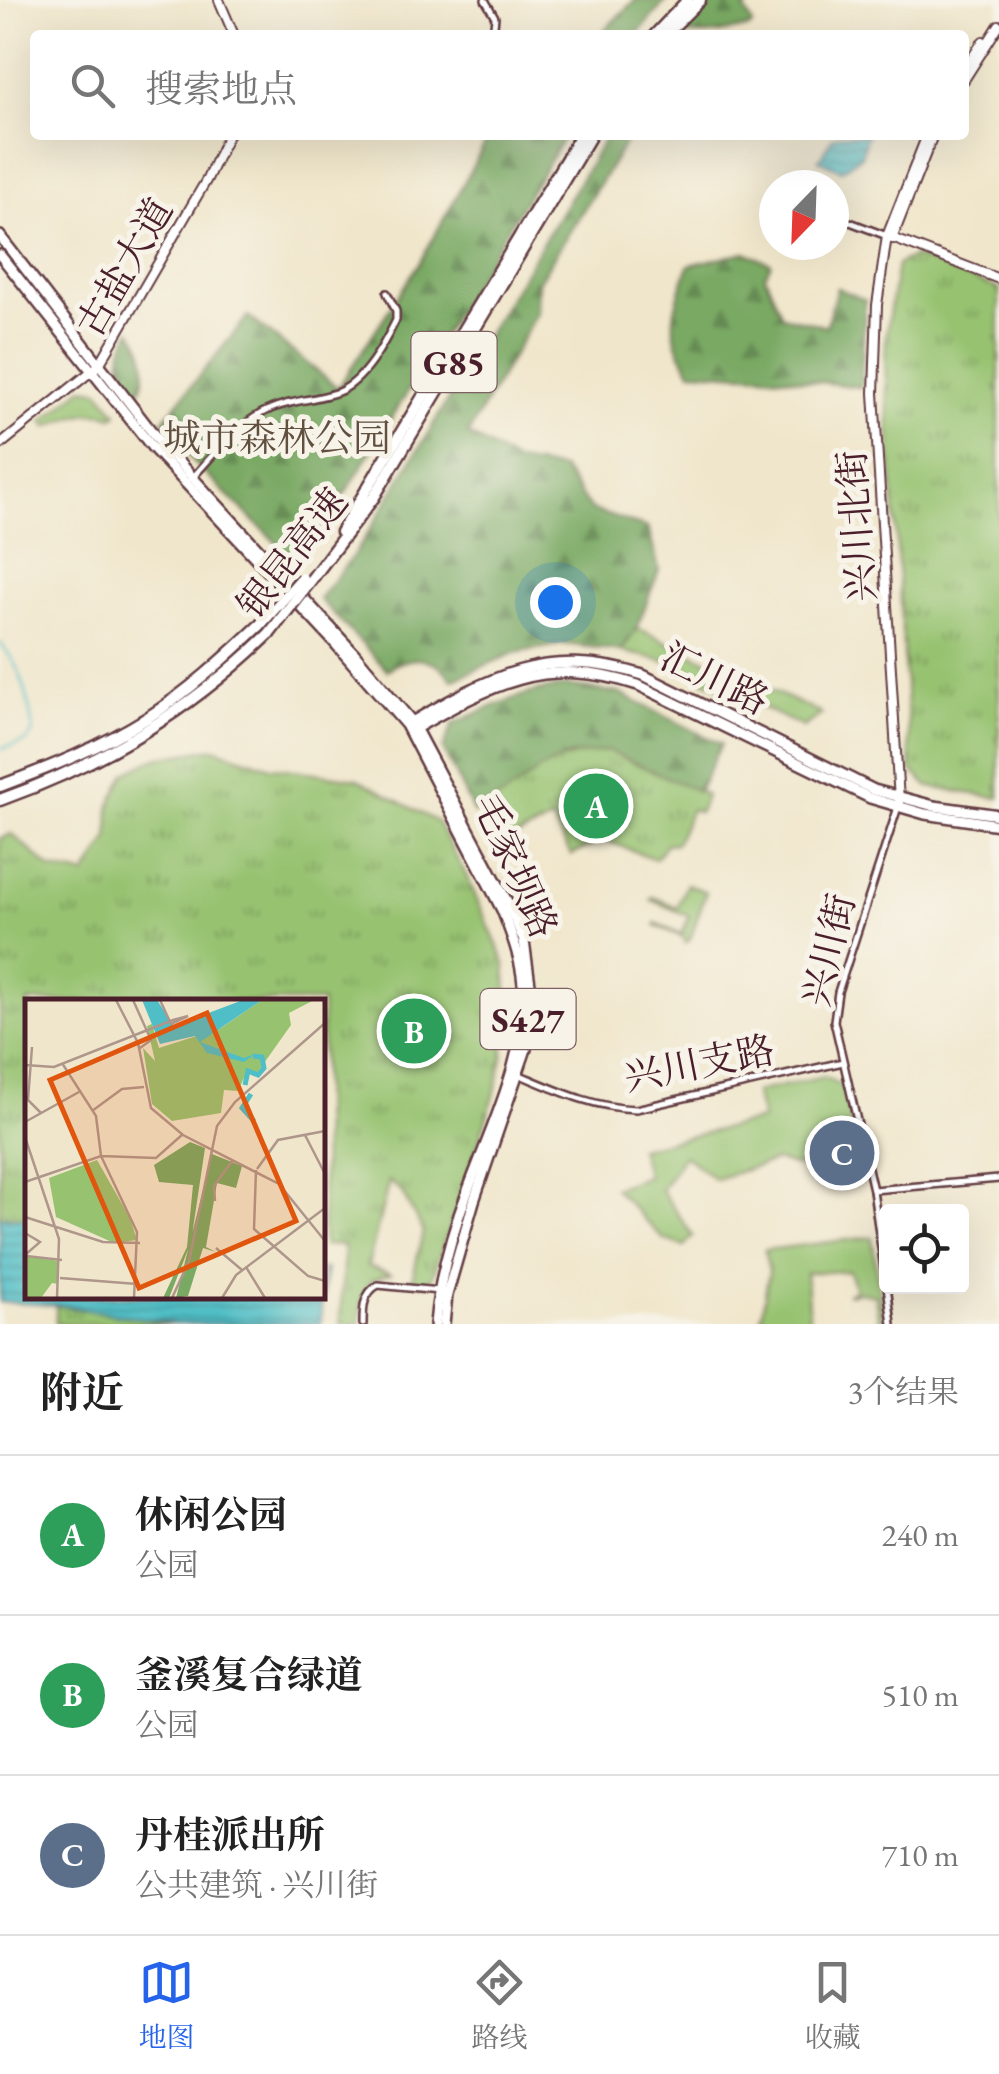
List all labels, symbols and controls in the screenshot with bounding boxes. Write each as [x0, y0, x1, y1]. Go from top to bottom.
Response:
search box [30, 30, 969, 140]
icon: search [65, 58, 120, 113]
text: 搜索地点 [145, 64, 297, 113]
north arrow [759, 170, 849, 260]
street label: 古盐大道 [65, 189, 183, 345]
road number: G85 [412, 332, 496, 392]
park label: 城市森林公园 [163, 413, 391, 462]
street label: 兴川北街 [826, 448, 886, 604]
street label: 银昆高速 [226, 478, 358, 628]
your location [530, 577, 581, 628]
street label: 汇川路 [653, 631, 777, 725]
pin: A [564, 768, 628, 844]
street label: 毛家坝路 [463, 787, 569, 945]
street label: 兴川街 [790, 889, 866, 1011]
road number: S427 [480, 989, 576, 1049]
pin: B [382, 994, 446, 1068]
inset map [25, 999, 325, 1299]
street label: 兴川支路 [620, 1024, 778, 1102]
pin: C [810, 1116, 874, 1190]
map controls [879, 1204, 969, 1294]
button: locate [879, 1204, 969, 1294]
text: 附近 [40, 1365, 124, 1420]
text: 3个结果 [848, 1371, 959, 1413]
text: 休闲公园 [135, 1490, 287, 1539]
text: A [61, 1514, 84, 1556]
text: 240 m [882, 1514, 959, 1556]
text: 公园 [135, 1544, 199, 1586]
text: 釜溪复合绿道 [135, 1650, 363, 1699]
text: B [62, 1674, 83, 1716]
text: 510 m [882, 1674, 959, 1716]
text: 公园 [135, 1704, 199, 1746]
text: 丹桂派出所 [135, 1810, 325, 1859]
text: C [61, 1834, 84, 1876]
text: 710 m [882, 1834, 959, 1876]
text: 公共建筑 · 兴川街 [135, 1864, 378, 1906]
tab: 地图 [138, 1955, 195, 2055]
tab: 路线 [471, 1955, 528, 2055]
tab: 收藏 [804, 1955, 861, 2055]

